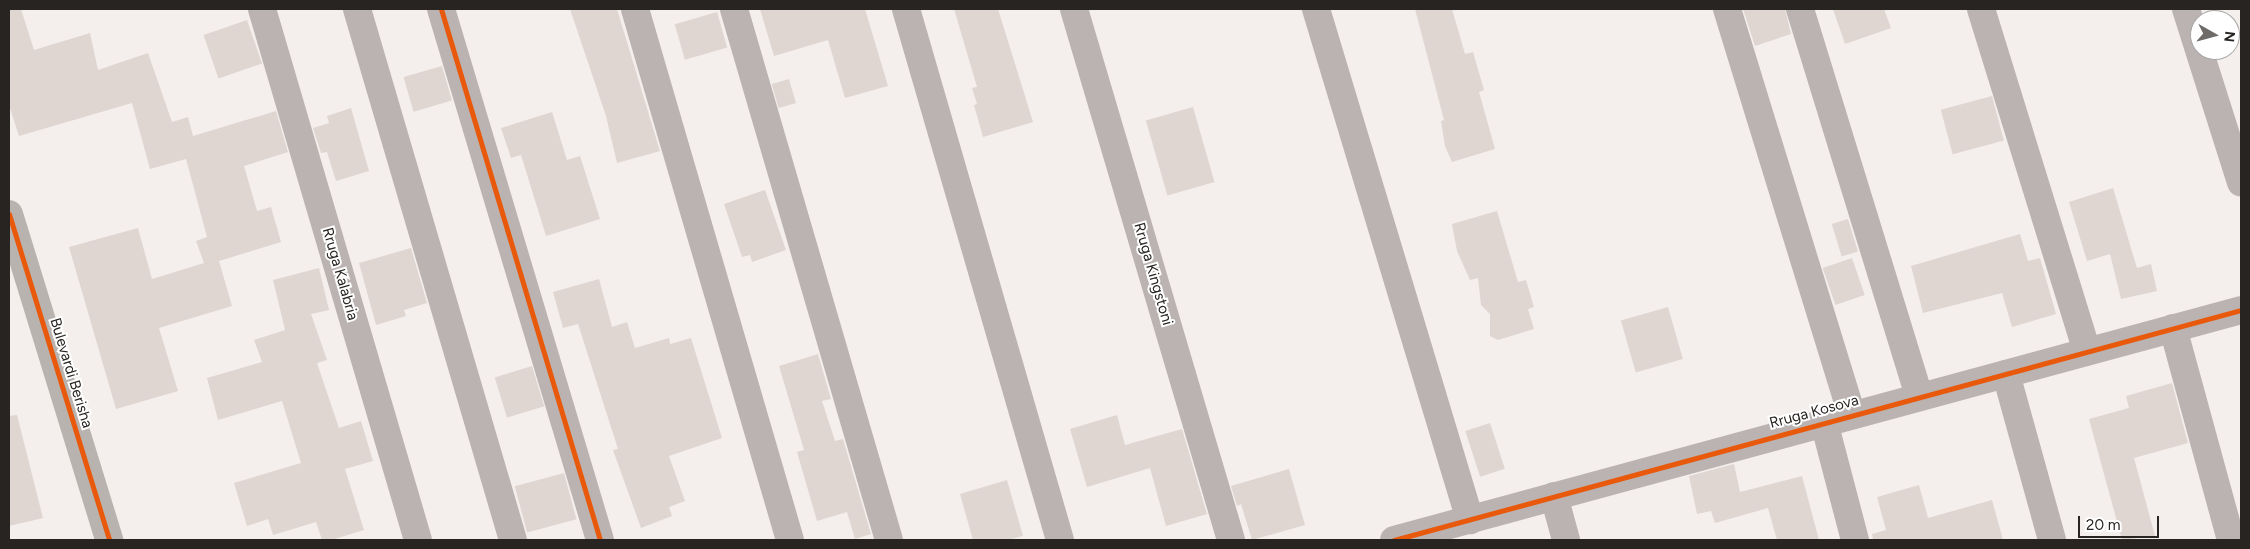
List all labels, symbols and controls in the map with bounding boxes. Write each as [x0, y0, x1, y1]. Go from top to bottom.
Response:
north arrow [2190, 10, 2240, 60]
text: N [2220, 30, 2238, 43]
street label: Rruga Kingstoni [1130, 221, 1176, 327]
street label: Rruga Kalabria [318, 226, 362, 322]
street label: Bulevardi Berisha [46, 316, 96, 430]
street label: Rruga Kosova [1767, 391, 1861, 433]
scale bar [2080, 506, 2161, 538]
text: 20 m [2086, 516, 2120, 534]

